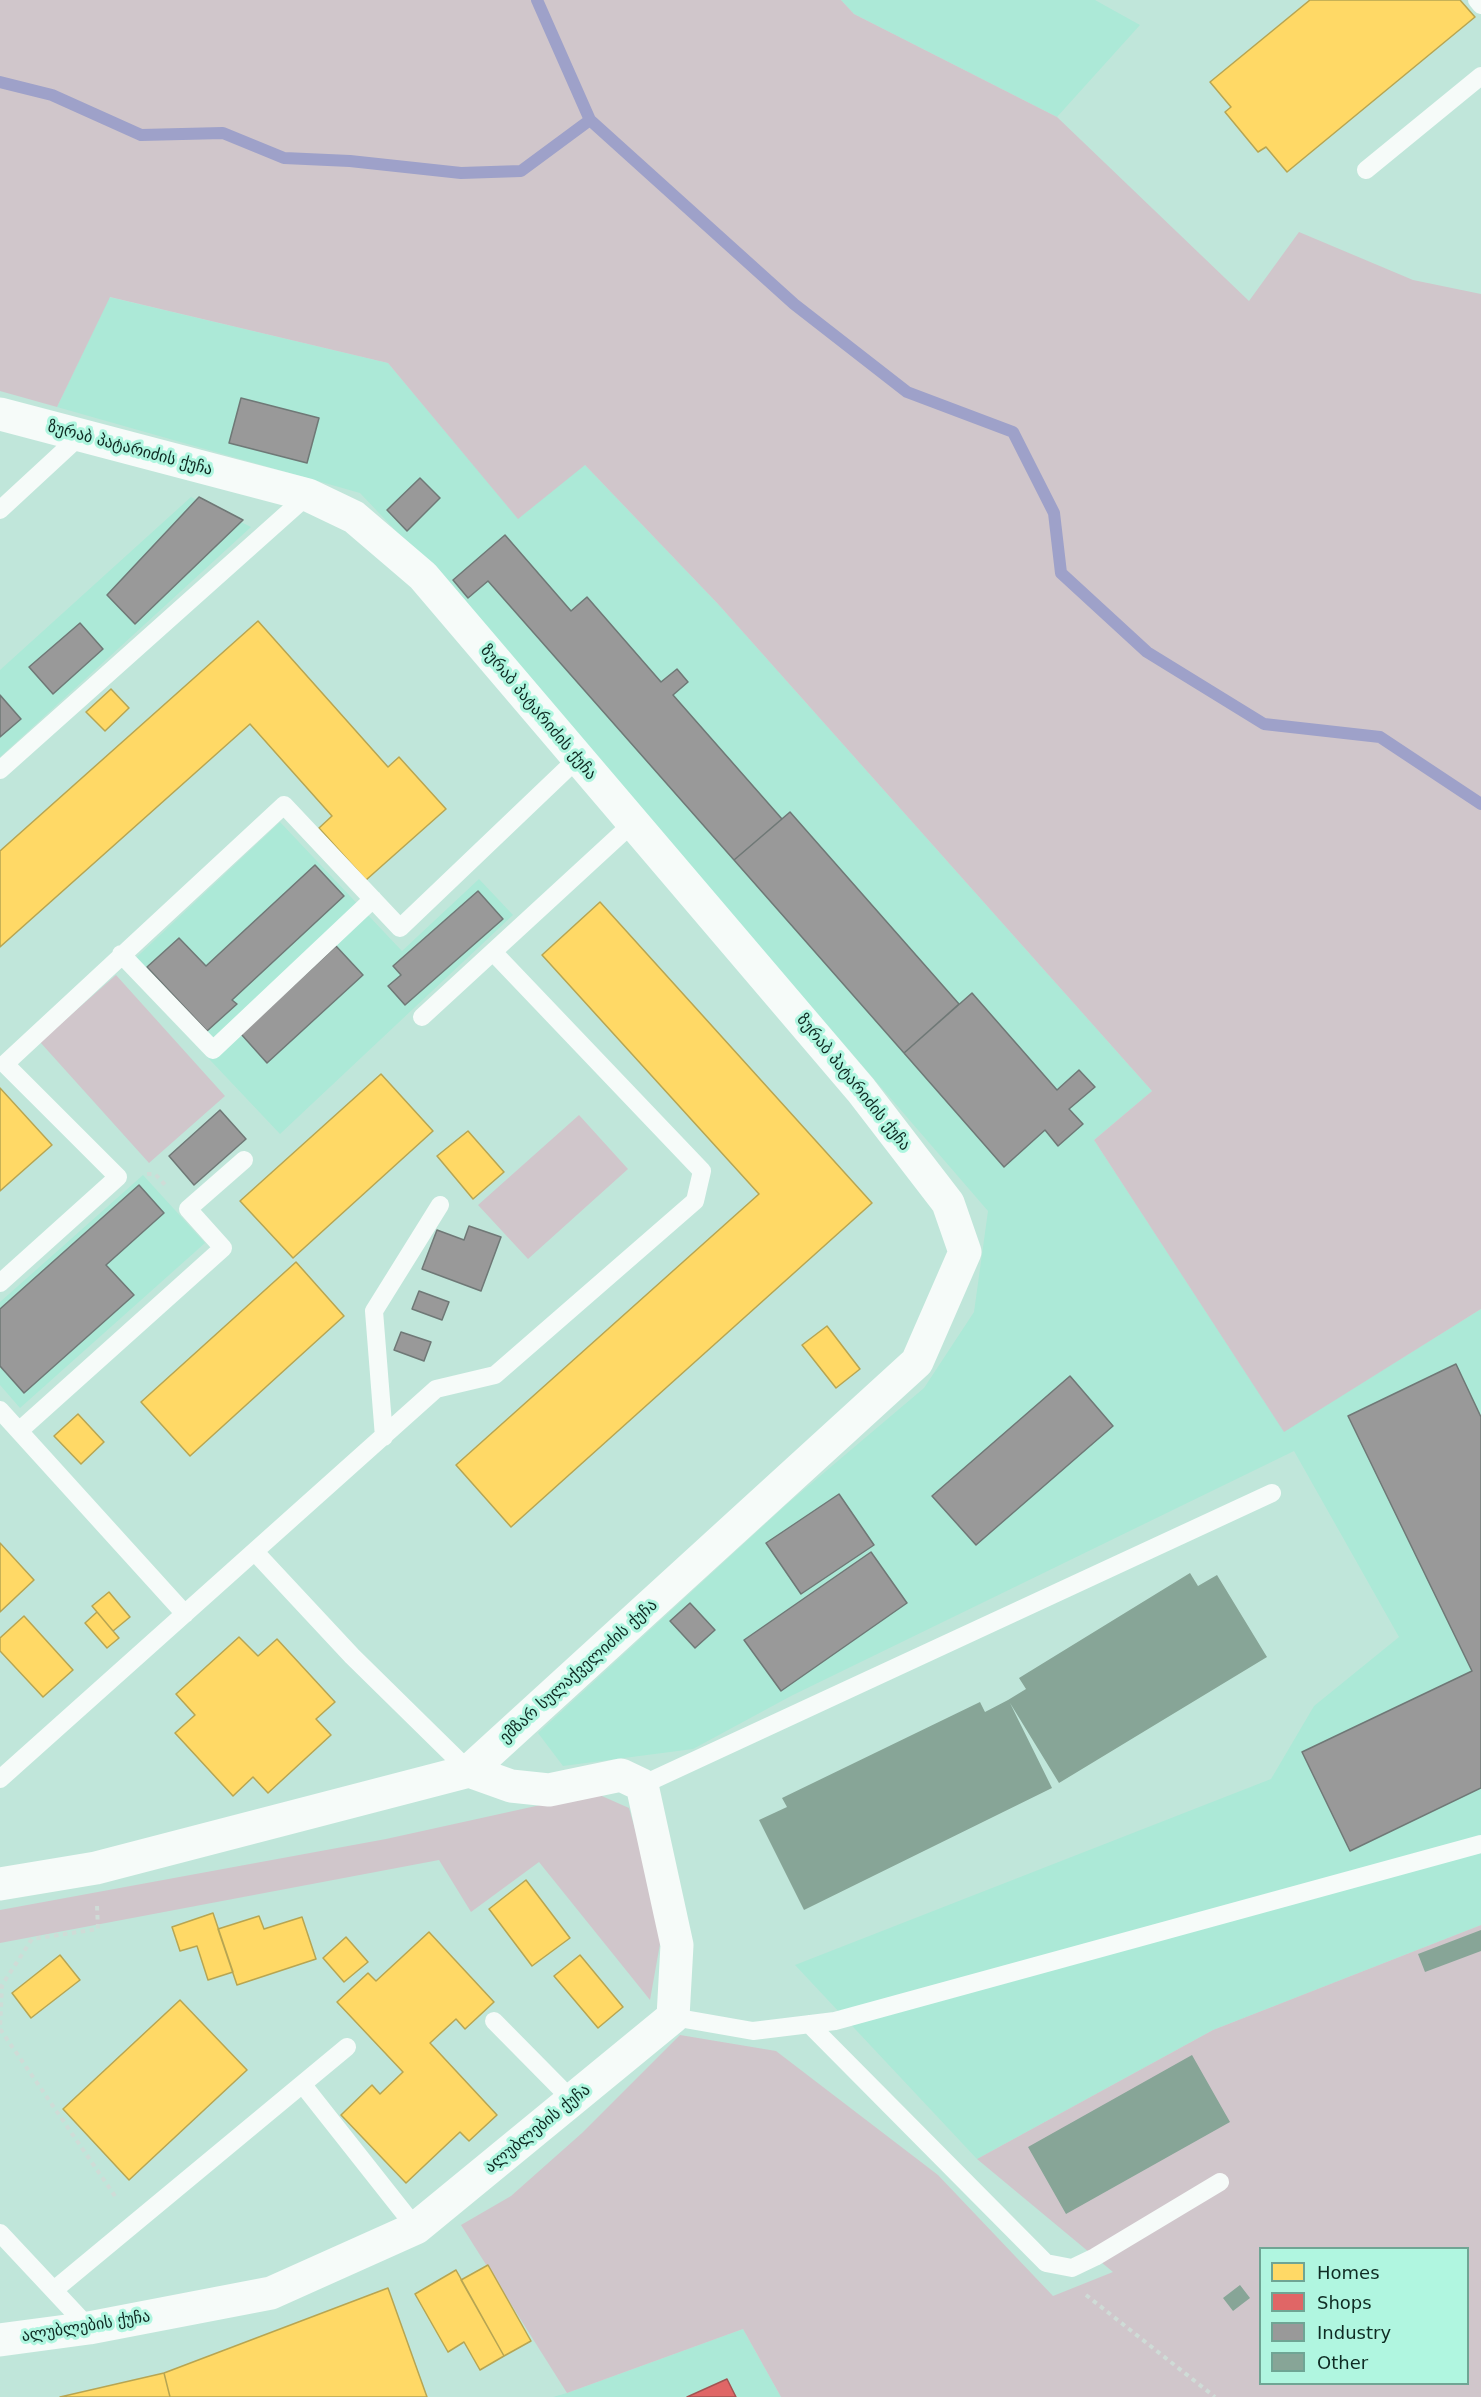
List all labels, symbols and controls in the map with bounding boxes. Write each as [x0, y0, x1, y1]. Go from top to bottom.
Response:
street label: ზურაბ პატარიძის ქუჩა [46, 418, 214, 480]
street label: ზურაბ პატარიძის ქუჩა [476, 642, 600, 784]
street label: ზურაბ პატარიძის ქუჩა [792, 1011, 914, 1155]
street label: ემზარ სულაქველიძის ქუჩა [496, 1596, 662, 1748]
street label: ალუბლების ქუჩა [481, 2081, 595, 2177]
legend [1259, 2247, 1469, 2385]
text: Homes [1317, 2262, 1380, 2283]
text: Shops [1317, 2292, 1372, 2313]
street label: ალუბლების ქუჩა [20, 2307, 152, 2347]
text: Industry [1317, 2322, 1391, 2343]
text: Other [1317, 2352, 1368, 2373]

